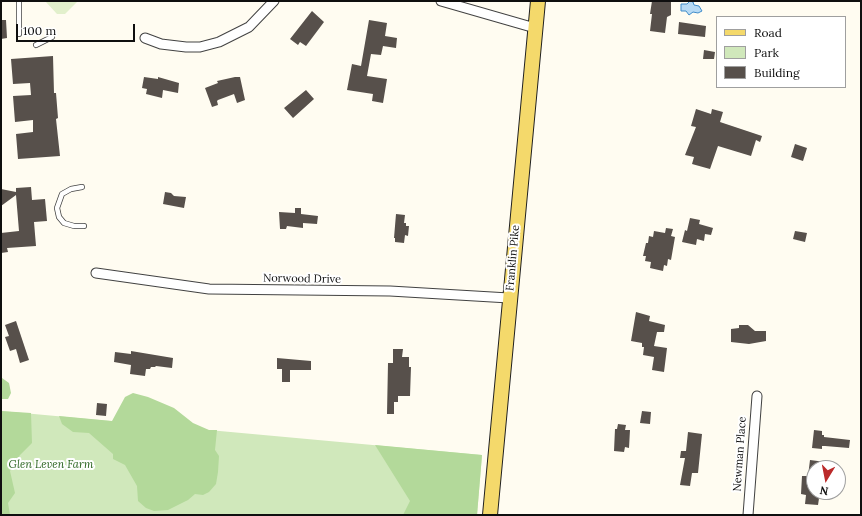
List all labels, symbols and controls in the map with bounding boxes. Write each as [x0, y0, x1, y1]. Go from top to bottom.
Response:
scale bar [18, 16, 137, 42]
legend [716, 16, 846, 88]
text: 100 m [23, 23, 56, 38]
text: Road [754, 25, 782, 40]
text: Park [754, 45, 779, 60]
text: Building [754, 65, 800, 80]
street label: Franklin Pike [504, 225, 522, 291]
street label: Norwood Drive [263, 272, 341, 286]
street label: Newman Place [731, 416, 749, 492]
park label: Glen Leven Farm [9, 458, 93, 472]
north arrow [806, 460, 846, 500]
text: N [819, 483, 830, 498]

